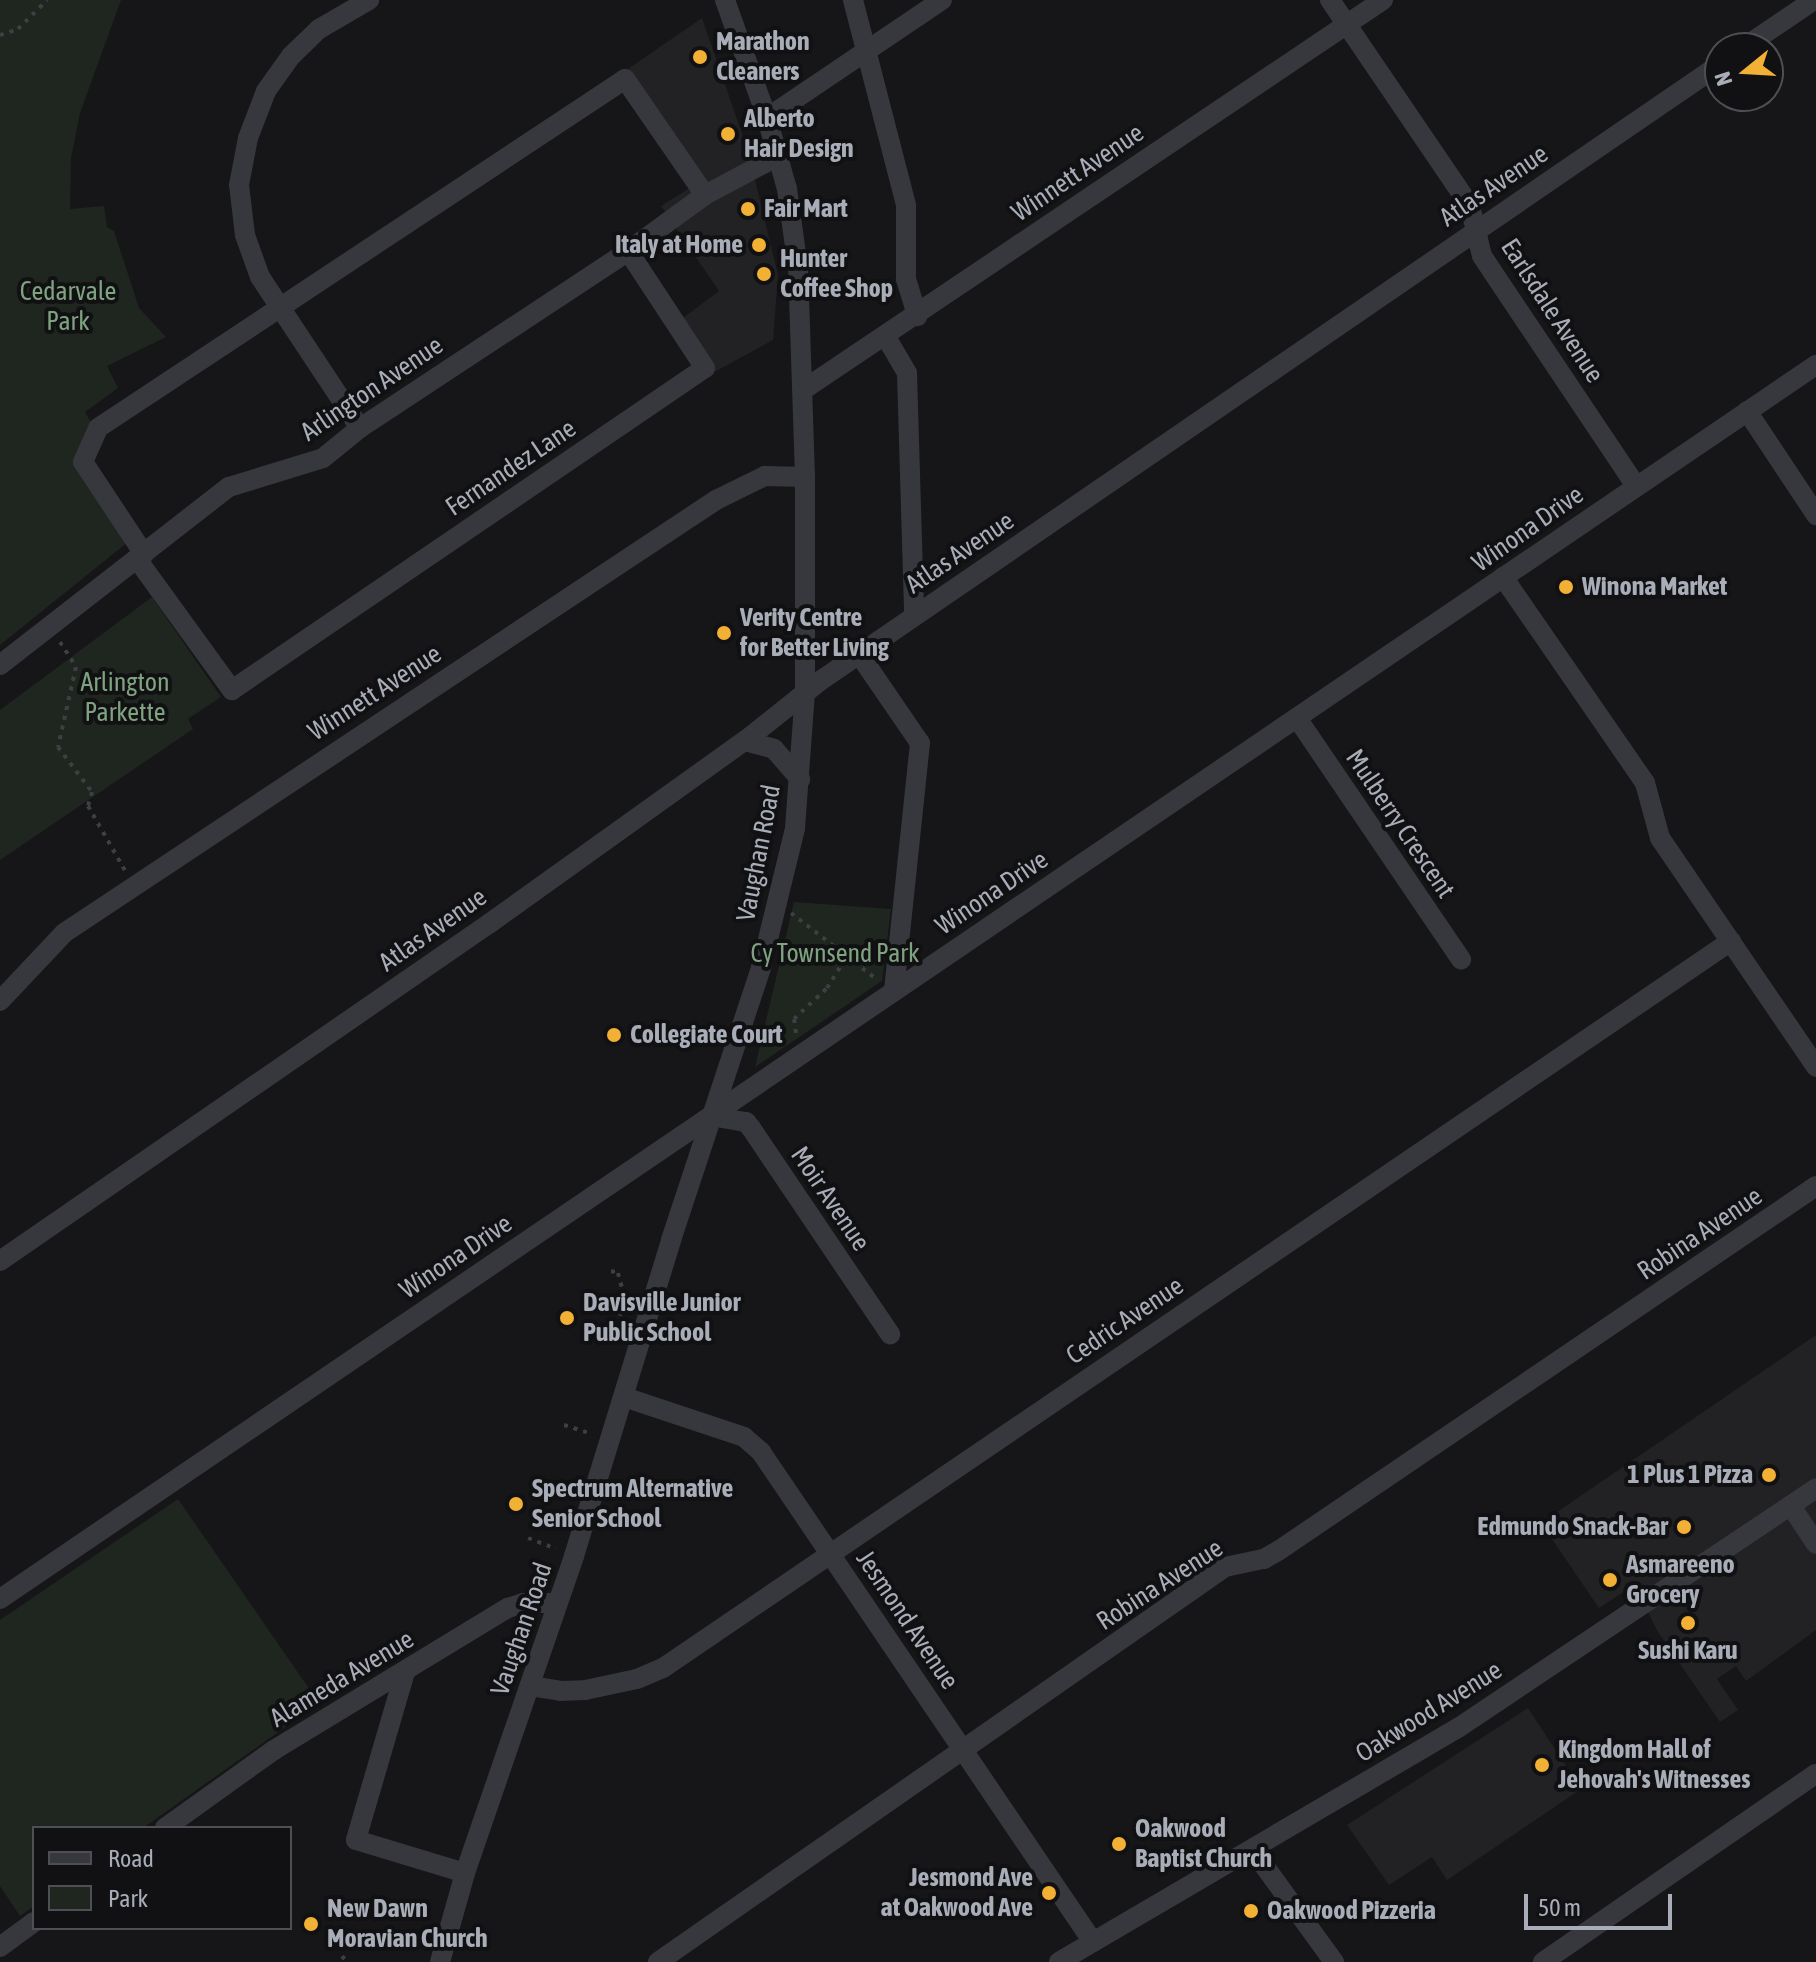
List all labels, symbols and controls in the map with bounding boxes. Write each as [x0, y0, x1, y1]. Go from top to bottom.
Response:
place label: Marathon Cleaners [716, 26, 810, 88]
north arrow [1704, 32, 1784, 112]
marker: Marathon Cleaners [691, 48, 709, 66]
text: N [1709, 69, 1737, 89]
place label: Alberto Hair Design [744, 103, 854, 164]
street label: Winnett Avenue [1006, 117, 1150, 229]
marker: Alberto Hair Design [719, 125, 737, 143]
street label: Atlas Avenue [1434, 138, 1554, 234]
place label: Fair Mart [764, 193, 848, 225]
marker: Fair Mart [739, 200, 757, 218]
place label: Italy at Home [615, 229, 743, 261]
street label: Earlsdale Avenue [1494, 233, 1610, 389]
marker: Italy at Home [750, 236, 768, 254]
place label: Hunter Coffee Shop [780, 243, 893, 304]
marker: Hunter Coffee Shop [755, 265, 773, 283]
park label: Cedarvale Park [20, 276, 116, 338]
street label: Arlington Avenue [295, 330, 449, 448]
street label: Fernandez Lane [440, 413, 582, 523]
street label: Winona Drive [1466, 479, 1590, 579]
street label: Atlas Avenue [900, 505, 1020, 601]
place label: Winona Market [1582, 571, 1727, 603]
marker: Winona Market [1557, 578, 1575, 596]
place label: Verity Centre for Better Living [740, 602, 889, 664]
marker: Verity Centre for Better Living [715, 624, 733, 642]
street label: Winnett Avenue [303, 638, 447, 748]
park label: Arlington Parkette [80, 667, 170, 728]
street label: Mulberry Crescent [1339, 744, 1461, 904]
street label: Vaughan Road [730, 782, 788, 924]
street label: Winona Drive [930, 844, 1054, 942]
street label: Atlas Avenue [373, 882, 493, 978]
park label: Cy Townsend Park [751, 938, 919, 970]
place label: Collegiate Court [630, 1019, 782, 1051]
marker: Collegiate Court [605, 1026, 623, 1044]
street label: Moir Avenue [784, 1141, 876, 1257]
street label: Robina Avenue [1632, 1181, 1768, 1287]
street label: Winona Drive [394, 1208, 518, 1306]
street label: Cedric Avenue [1061, 1270, 1189, 1372]
place label: Davisville Junior Public School [583, 1287, 740, 1348]
marker: Davisville Junior Public School [558, 1309, 576, 1327]
place label: 1 Plus 1 Pizza [1627, 1459, 1753, 1491]
marker: 1 Plus 1 Pizza [1760, 1466, 1778, 1484]
place label: Spectrum Alternative Senior School [532, 1473, 733, 1534]
marker: Spectrum Alternative Senior School [507, 1495, 525, 1513]
place label: Edmundo Snack-Bar [1477, 1511, 1668, 1543]
marker: Edmundo Snack-Bar [1675, 1518, 1693, 1536]
street label: Robina Avenue [1091, 1533, 1229, 1637]
street label: Jesmond Avenue [849, 1545, 965, 1695]
place label: Asmareeno Grocery [1626, 1549, 1735, 1610]
street label: Vaughan Road [485, 1559, 559, 1699]
marker: Asmareeno Grocery [1601, 1571, 1619, 1589]
marker: Sushi Karu [1679, 1614, 1697, 1632]
street label: Alameda Avenue [265, 1624, 419, 1734]
place label: Sushi Karu [1638, 1635, 1738, 1667]
street label: Oakwood Avenue [1350, 1655, 1508, 1769]
place label: Kingdom Hall of Jehovah's Witnesses [1558, 1734, 1750, 1796]
marker: Kingdom Hall of Jehovah's Witnesses [1533, 1756, 1551, 1774]
place label: Oakwood Baptist Church [1135, 1813, 1272, 1874]
legend [32, 1826, 292, 1930]
marker: Oakwood Baptist Church [1110, 1835, 1128, 1853]
text: Road [108, 1845, 154, 1872]
place label: Jesmond Ave at Oakwood Ave [881, 1862, 1033, 1924]
scale bar [1528, 1878, 1676, 1928]
marker: Jesmond Ave at Oakwood Ave [1040, 1884, 1058, 1902]
text: Park [108, 1885, 148, 1912]
place label: New Dawn Moravian Church [327, 1893, 488, 1954]
text: 50 m [1538, 1894, 1581, 1921]
place label: Oakwood Pizzeria [1267, 1895, 1436, 1927]
marker: Oakwood Pizzeria [1242, 1902, 1260, 1920]
marker: New Dawn Moravian Church [302, 1915, 320, 1933]

